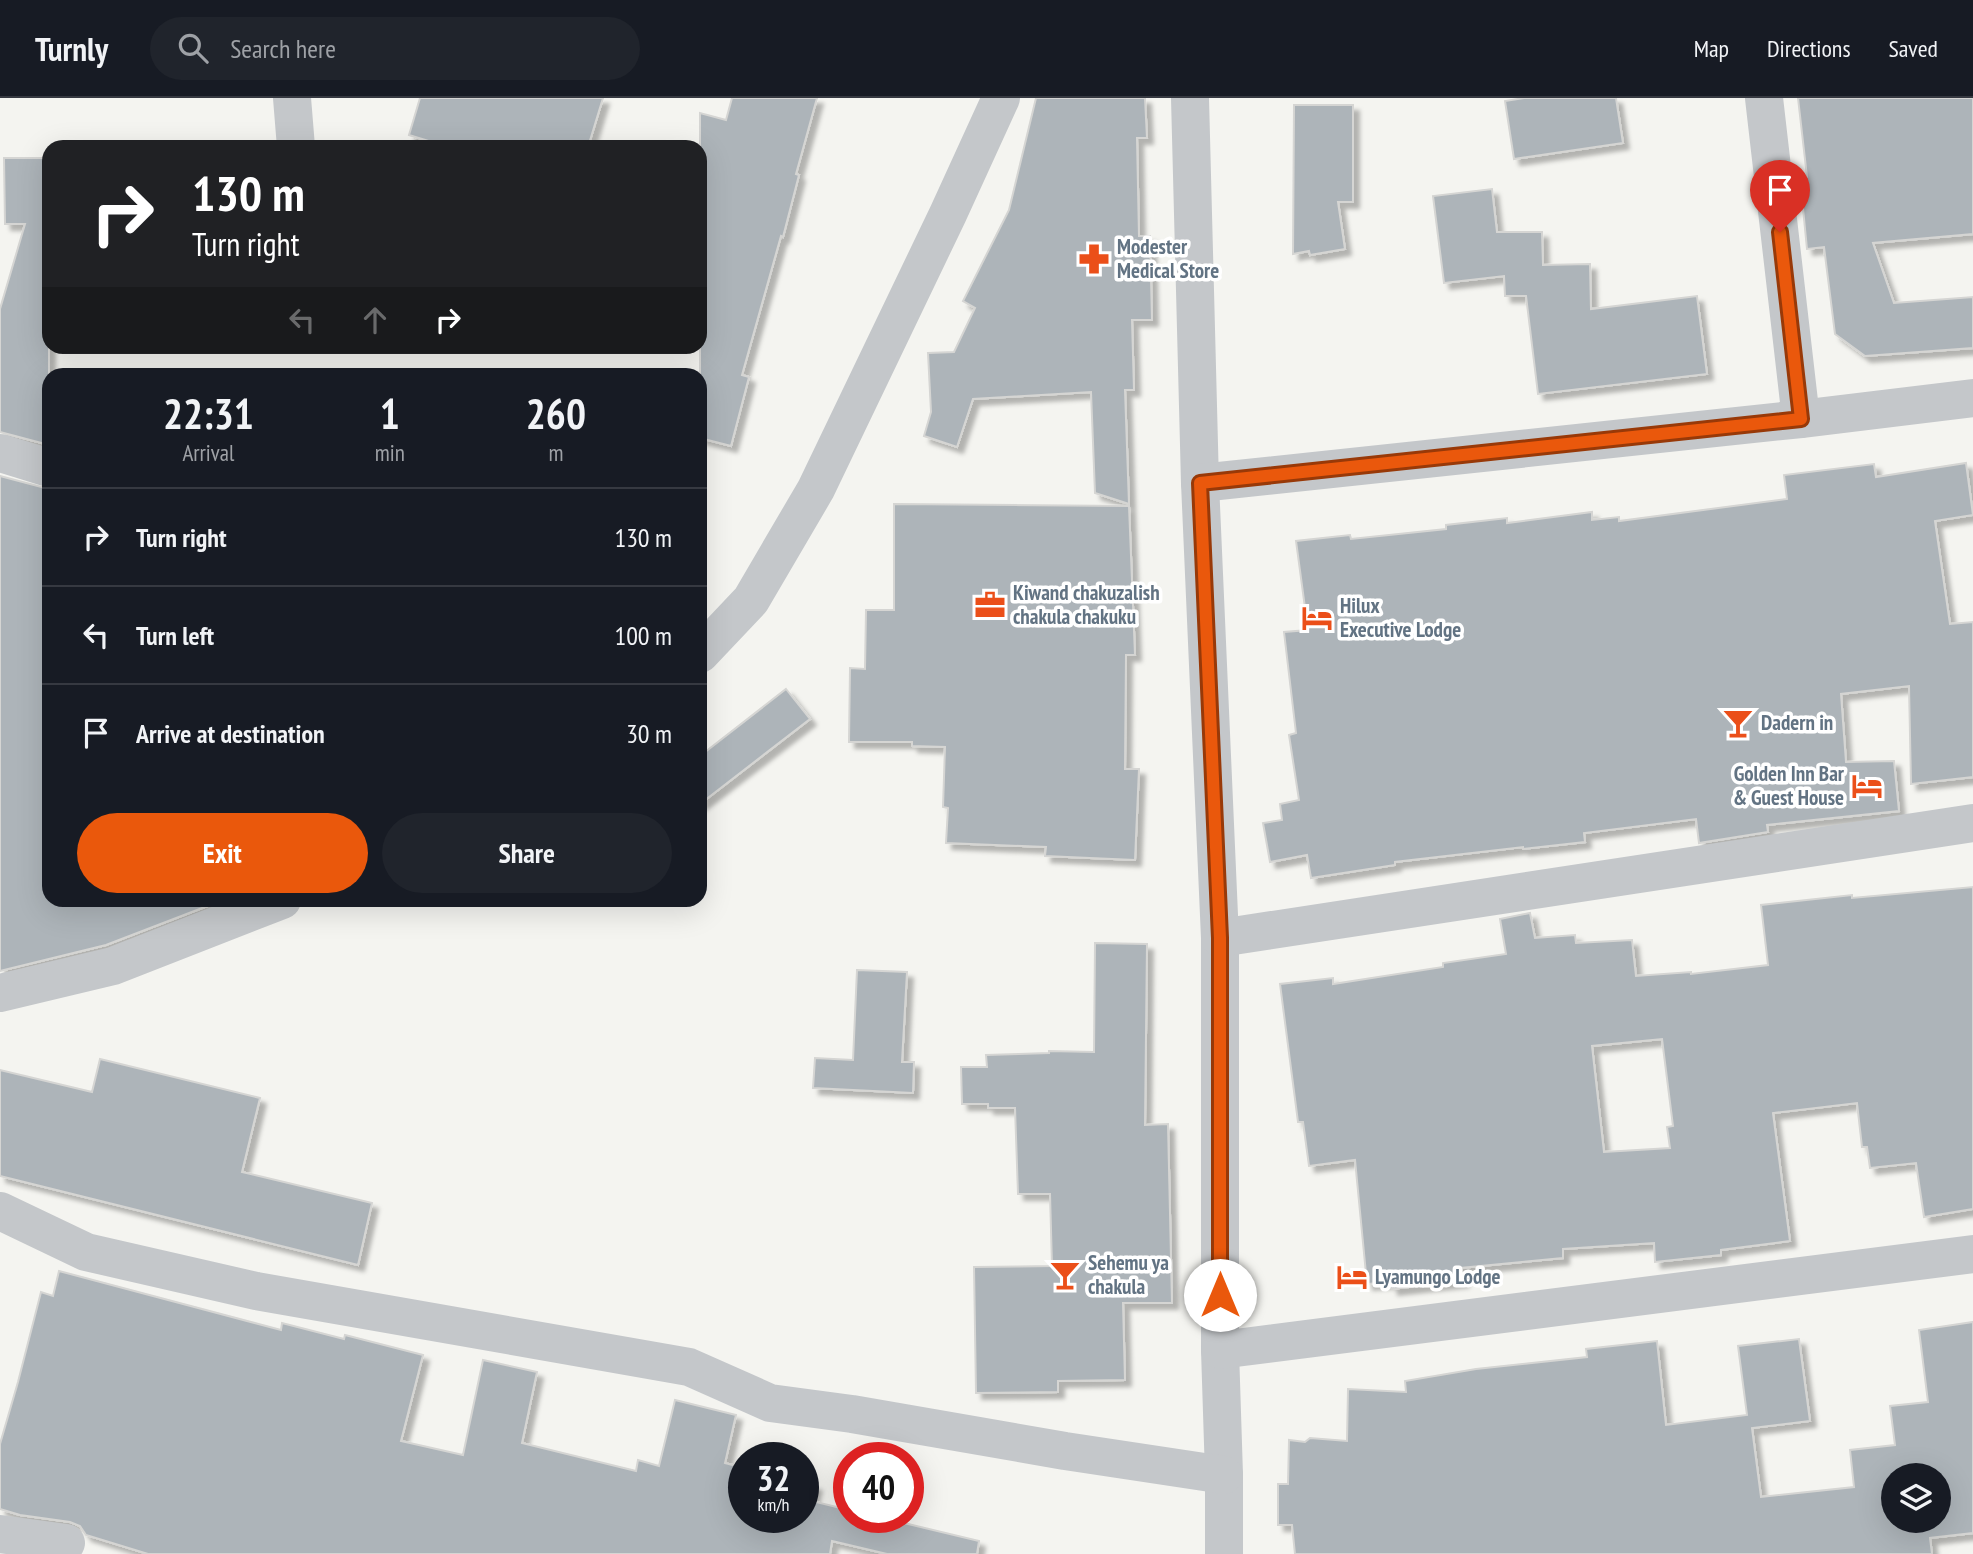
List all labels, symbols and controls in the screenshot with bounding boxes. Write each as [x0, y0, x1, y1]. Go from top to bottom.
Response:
search box [150, 17, 640, 80]
text: Turnly [35, 27, 108, 70]
icon: search [174, 29, 212, 67]
text: Search here [230, 32, 336, 65]
text: Map [1694, 33, 1729, 64]
text: Directions [1767, 33, 1851, 64]
text: Saved [1889, 33, 1938, 64]
pin [1750, 160, 1810, 232]
text: 130 m [192, 161, 305, 225]
icon: right [77, 168, 168, 259]
icon: arrive [1761, 171, 1799, 209]
text: Turn right [192, 223, 300, 265]
place label: Modester Medical Store [1117, 233, 1219, 284]
pharmacy icon: Modester Medical Store [1077, 242, 1111, 276]
icon: left [283, 301, 321, 339]
icon: ahead [356, 301, 394, 339]
icon: right [429, 301, 467, 339]
text: 22:31 [163, 386, 254, 441]
text: 1 [380, 386, 400, 441]
text: 260 [526, 386, 586, 441]
text: Arrival [182, 438, 234, 467]
text: min [375, 438, 405, 467]
text: m [548, 438, 563, 467]
icon: right [77, 518, 115, 556]
text: Turn right [136, 521, 227, 554]
text: 130 m [614, 521, 672, 554]
place label: Kiwand chakuzalish chakula chakuku [1013, 579, 1160, 630]
office icon: Kiwand chakuzalish chakula chakuku [973, 588, 1007, 622]
place label: Hilux Executive Lodge [1340, 592, 1461, 643]
hotel icon: Hilux Executive Lodge [1300, 601, 1334, 635]
icon: left [77, 616, 115, 654]
text: Turn left [136, 619, 214, 652]
text: 100 m [614, 619, 672, 652]
bar icon: Dadern in [1721, 706, 1755, 740]
place label: Dadern in [1761, 709, 1833, 736]
icon: arrive [77, 714, 115, 752]
text: Arrive at destination [136, 717, 325, 750]
text: 30 m [626, 717, 672, 750]
place label: Golden Inn Bar & Guest House [1733, 760, 1845, 811]
hotel icon: Golden Inn Bar & Guest House [1850, 769, 1884, 803]
button: Exit [77, 813, 368, 893]
button: Share [382, 813, 672, 893]
place label: Sehemu ya chakula [1088, 1249, 1169, 1300]
bar icon: Sehemu ya chakula [1048, 1258, 1082, 1292]
position arrow [1183, 1258, 1257, 1332]
hotel icon: Lyamungo Lodge [1335, 1260, 1369, 1294]
place label: Lyamungo Lodge [1375, 1263, 1501, 1290]
speed limit sign: 40 [833, 1442, 924, 1533]
text: 32 [757, 1455, 790, 1501]
map controls [1881, 1463, 1951, 1533]
button: layers [1881, 1463, 1951, 1533]
text: km/h [758, 1493, 789, 1516]

